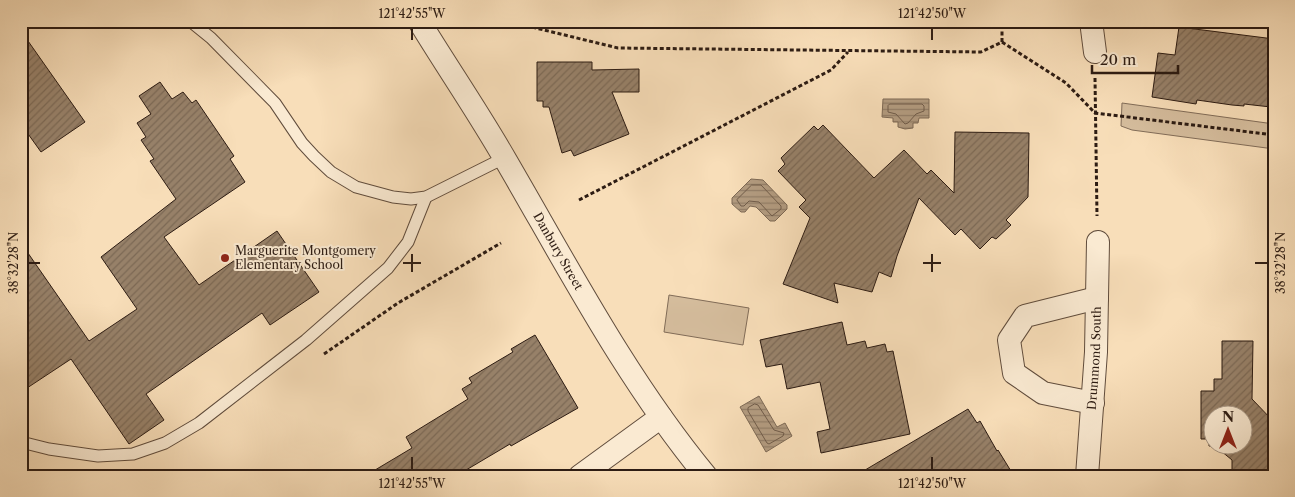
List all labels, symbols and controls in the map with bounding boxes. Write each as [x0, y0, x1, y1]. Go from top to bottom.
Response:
text: 121°42'55"W [378, 6, 446, 21]
text: 121°42'50"W [898, 6, 967, 21]
scale bar [1092, 42, 1179, 74]
text: 20 m [1100, 50, 1136, 69]
street label: Danbury Street [530, 210, 587, 293]
text: 38°32'28"N [6, 232, 21, 294]
text: 38°32'28"N [1273, 232, 1288, 294]
place label: Marguerite Montgomery Elementary School [235, 243, 376, 272]
marker: Marguerite Montgomery Elementary School [219, 252, 231, 264]
street label: Drummond South [1084, 306, 1104, 411]
north arrow [1202, 404, 1252, 454]
text: N [1222, 408, 1234, 426]
text: 121°42'55"W [378, 476, 446, 491]
text: 121°42'50"W [898, 476, 967, 491]

